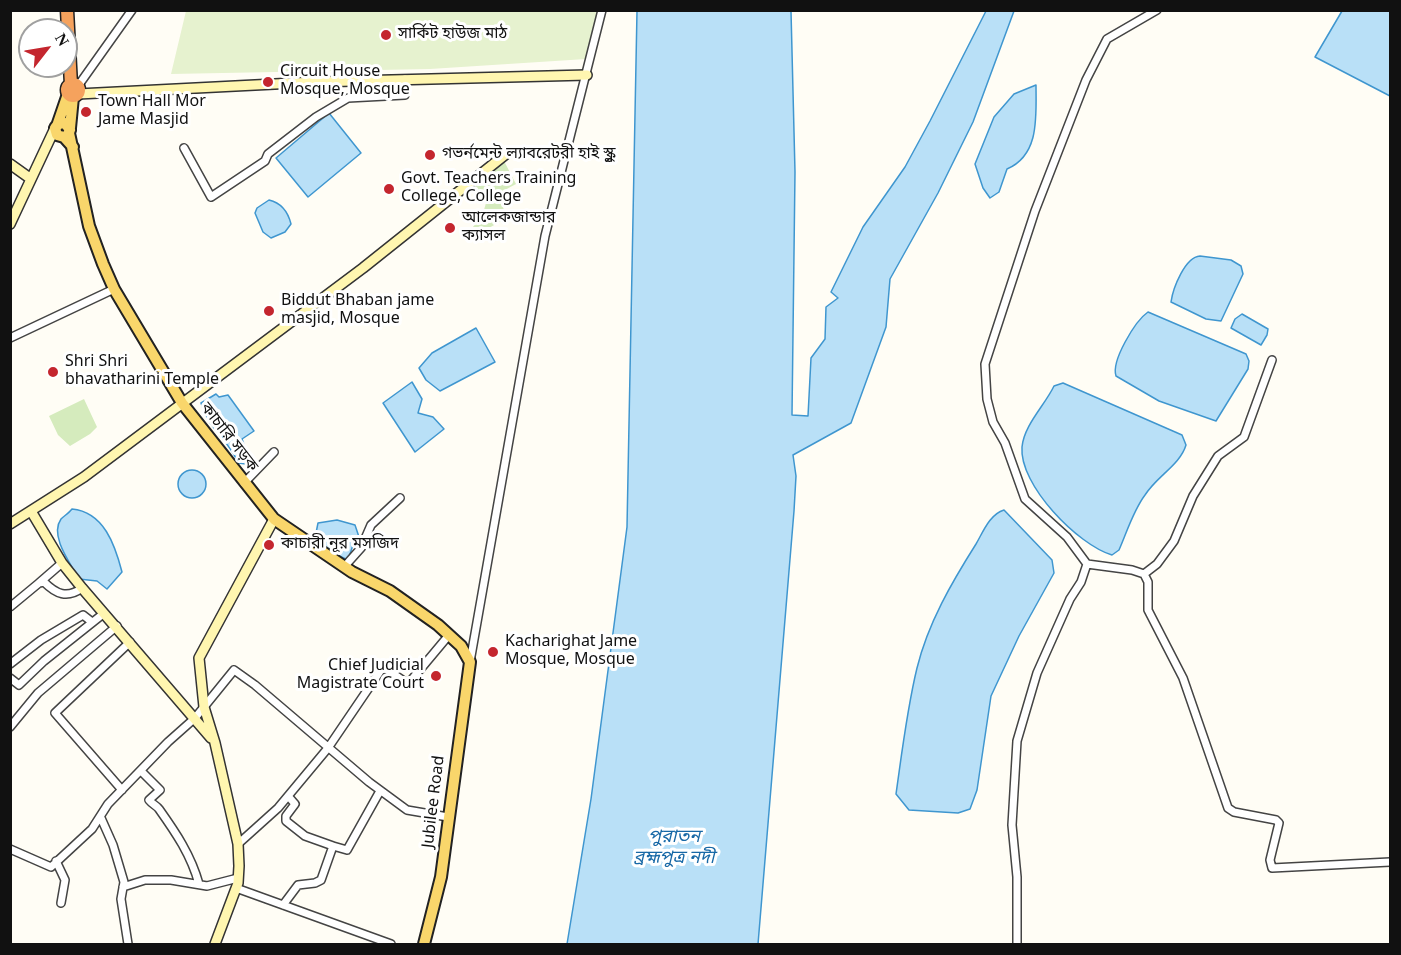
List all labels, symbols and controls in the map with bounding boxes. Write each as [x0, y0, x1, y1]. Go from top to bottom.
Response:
north arrow [18, 18, 78, 78]
place label: সার্কিট হাউজ মাঠ [398, 25, 507, 45]
marker: সার্কিট হাউজ মাঠ [379, 28, 393, 42]
text: N [52, 30, 72, 49]
place label: Circuit House Mosque, Mosque [280, 63, 410, 101]
marker: Circuit House Mosque, Mosque [261, 75, 275, 89]
place label: Town Hall Mor Jame Masjid [98, 93, 206, 131]
marker: Town Hall Mor Jame Masjid [79, 105, 93, 119]
place label: গভর্নমেন্ট ল্যাবরেটরী হাই স্কুল [442, 145, 615, 165]
marker: গভর্নমেন্ট ল্যাবরেটরী হাই স্কুল [423, 148, 437, 162]
place label: Govt. Teachers Training College, College [401, 170, 576, 208]
marker: Govt. Teachers Training College, College [382, 182, 396, 196]
place label: আলেকজান্ডার ক্যাসল [462, 209, 556, 247]
marker: আলেকজান্ডার ক্যাসল [443, 221, 457, 235]
place label: Biddut Bhaban jame masjid, Mosque [281, 292, 434, 330]
marker: Biddut Bhaban jame masjid, Mosque [262, 304, 276, 318]
place label: Shri Shri bhavatharini Temple [65, 353, 219, 391]
marker: Shri Shri bhavatharini Temple [46, 365, 60, 379]
street label: কাচারি সড়ক [195, 400, 261, 476]
place label: কাচারী নূর মসজিদ [281, 535, 399, 555]
marker: কাচারী নূর মসজিদ [262, 538, 276, 552]
place label: Kacharighat Jame Mosque, Mosque [505, 633, 637, 671]
marker: Kacharighat Jame Mosque, Mosque [486, 645, 500, 659]
place label: Chief Judicial Magistrate Court [297, 657, 424, 695]
marker: Chief Judicial Magistrate Court [429, 669, 443, 683]
street label: Jubilee Road [420, 755, 450, 849]
water label: পুরাতন ব্রহ্মপুত্র নদী [633, 828, 715, 870]

